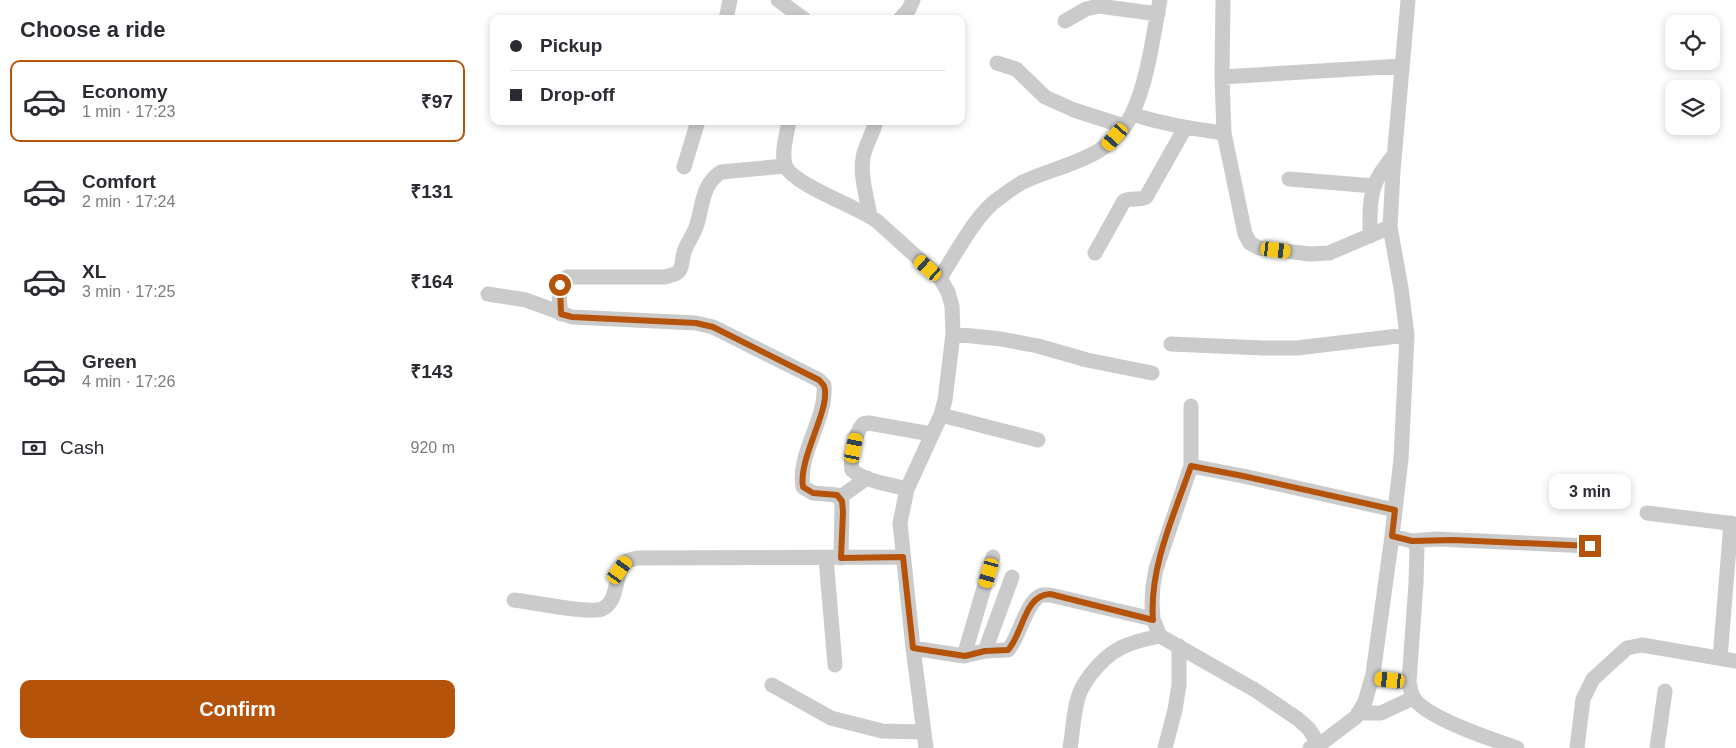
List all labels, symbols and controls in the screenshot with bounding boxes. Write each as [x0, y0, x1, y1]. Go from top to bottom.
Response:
map controls [1665, 15, 1720, 135]
button: locate [1665, 15, 1720, 70]
text: Choose a ride [20, 17, 165, 42]
text: Pickup [540, 35, 602, 56]
icon: car [22, 79, 67, 124]
button: layers [1665, 80, 1720, 135]
text: Economy [82, 81, 168, 102]
text: Drop-off [540, 84, 615, 105]
text: ₹97 [421, 91, 453, 112]
text: 1 min · 17:23 [82, 103, 175, 120]
car [1099, 121, 1130, 153]
icon: car [22, 169, 67, 214]
text: Comfort [82, 171, 156, 192]
text: ₹131 [410, 181, 453, 202]
text: 2 min · 17:24 [82, 193, 175, 210]
car [1260, 241, 1291, 259]
car [911, 252, 944, 284]
icon: car [22, 259, 67, 304]
text: XL [82, 261, 106, 282]
text: ₹164 [410, 271, 453, 292]
route start [549, 274, 571, 296]
text: 3 min · 17:25 [82, 283, 175, 300]
icon: car [22, 349, 67, 394]
text: Green [82, 351, 137, 372]
text: ₹143 [410, 361, 453, 382]
text: 4 min · 17:26 [82, 373, 175, 390]
car [843, 432, 864, 464]
icon: cash [20, 434, 48, 462]
text: Cash [60, 437, 104, 458]
text: 920 m [411, 439, 455, 456]
callout: 3 min [1549, 474, 1631, 508]
text: 3 min [1569, 483, 1611, 500]
route end [1579, 535, 1601, 557]
car [605, 553, 634, 587]
car [977, 557, 1000, 589]
car [1374, 671, 1405, 689]
button: Confirm [20, 680, 455, 738]

